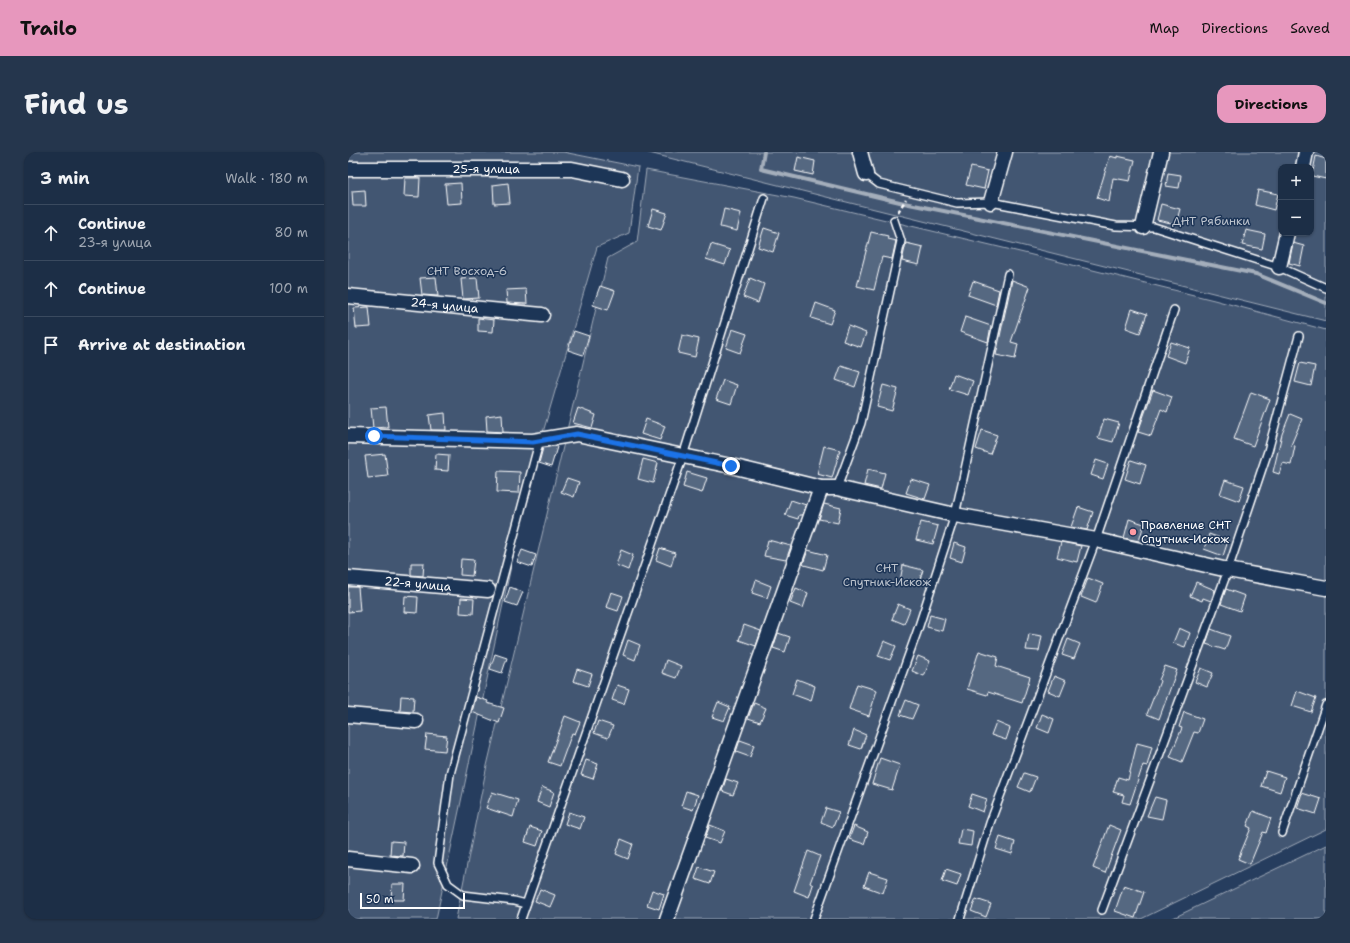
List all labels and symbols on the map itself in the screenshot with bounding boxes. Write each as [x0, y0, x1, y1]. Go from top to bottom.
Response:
street label: 25-я улица [452, 161, 520, 177]
park label: ДНТ Рябинки [1172, 213, 1250, 229]
park label: СНТ Восход-6 [427, 263, 507, 279]
street label: 24-я улица [410, 294, 480, 317]
route start [365, 427, 383, 445]
route end [722, 457, 740, 475]
place label: Правление СНТ Спутник-Искож [1141, 517, 1232, 547]
marker: Правление СНТ Спутник-Искож [1128, 527, 1138, 537]
park label: СНТ Спутник-Искож [843, 560, 931, 590]
street label: 22-я улица [384, 573, 452, 595]
scale bar [360, 891, 465, 910]

